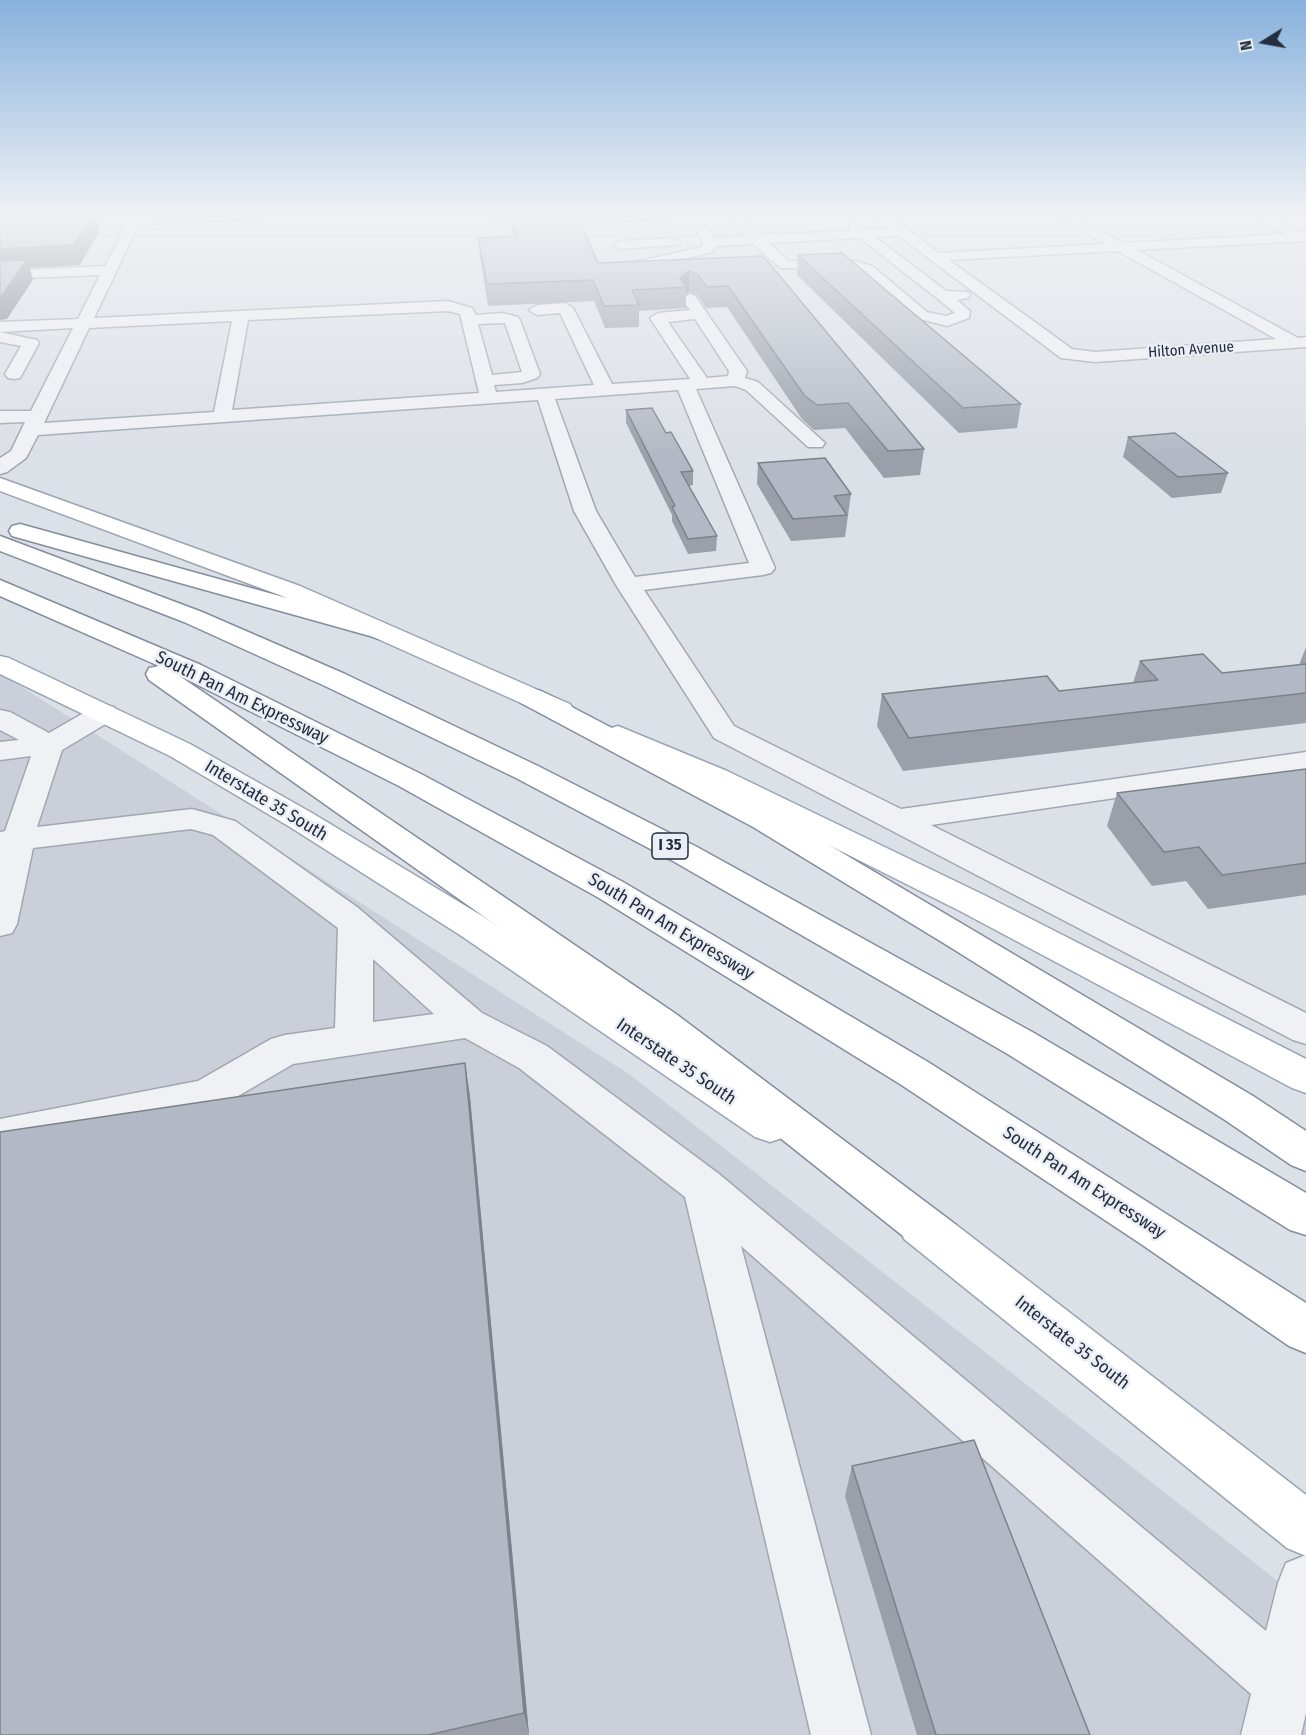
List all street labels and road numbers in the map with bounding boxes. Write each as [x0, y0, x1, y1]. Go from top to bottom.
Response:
street label: Hilton Avenue [1148, 338, 1234, 362]
street label: South Pan Am Expressway [152, 647, 332, 749]
street label: Interstate 35 South [201, 756, 331, 846]
road number: I 35 [652, 833, 688, 859]
street label: South Pan Am Expressway [584, 869, 758, 985]
street label: Interstate 35 South [612, 1014, 740, 1110]
street label: South Pan Am Expressway [999, 1122, 1169, 1244]
street label: Interstate 35 South [1010, 1292, 1134, 1394]

